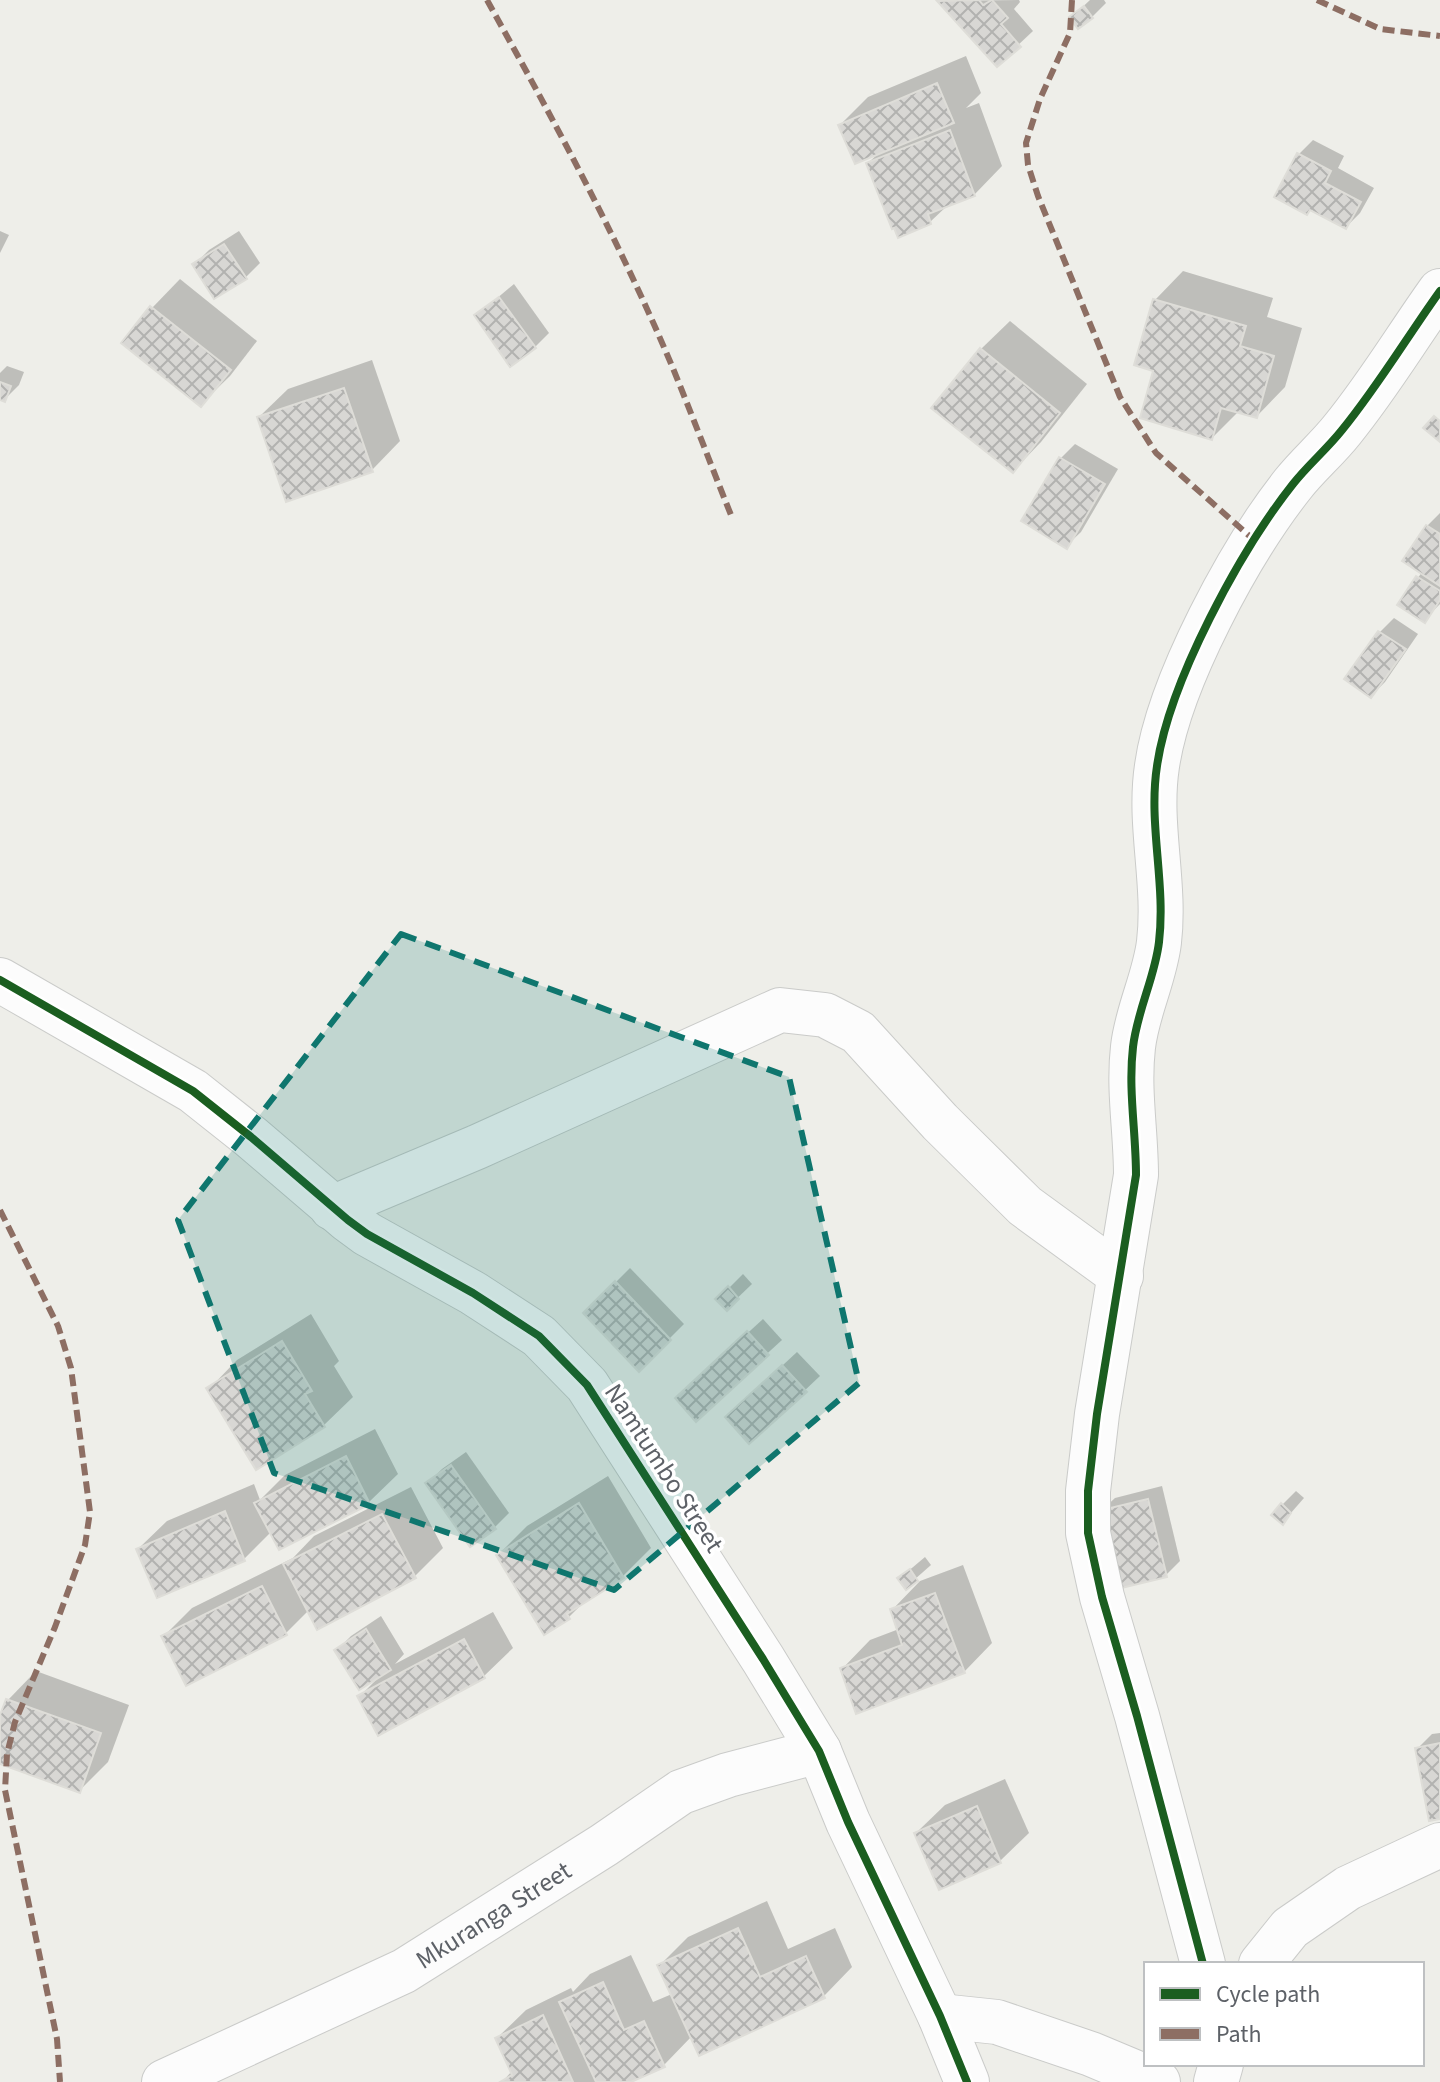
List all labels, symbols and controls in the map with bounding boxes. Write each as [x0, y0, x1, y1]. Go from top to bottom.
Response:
street label: Namtumbo Street [595, 1376, 733, 1560]
street label: Mkuranga Street [408, 1852, 578, 1978]
legend [1144, 1962, 1424, 2066]
text: Cycle path [1216, 1977, 1320, 2012]
text: Path [1216, 2017, 1262, 2052]

